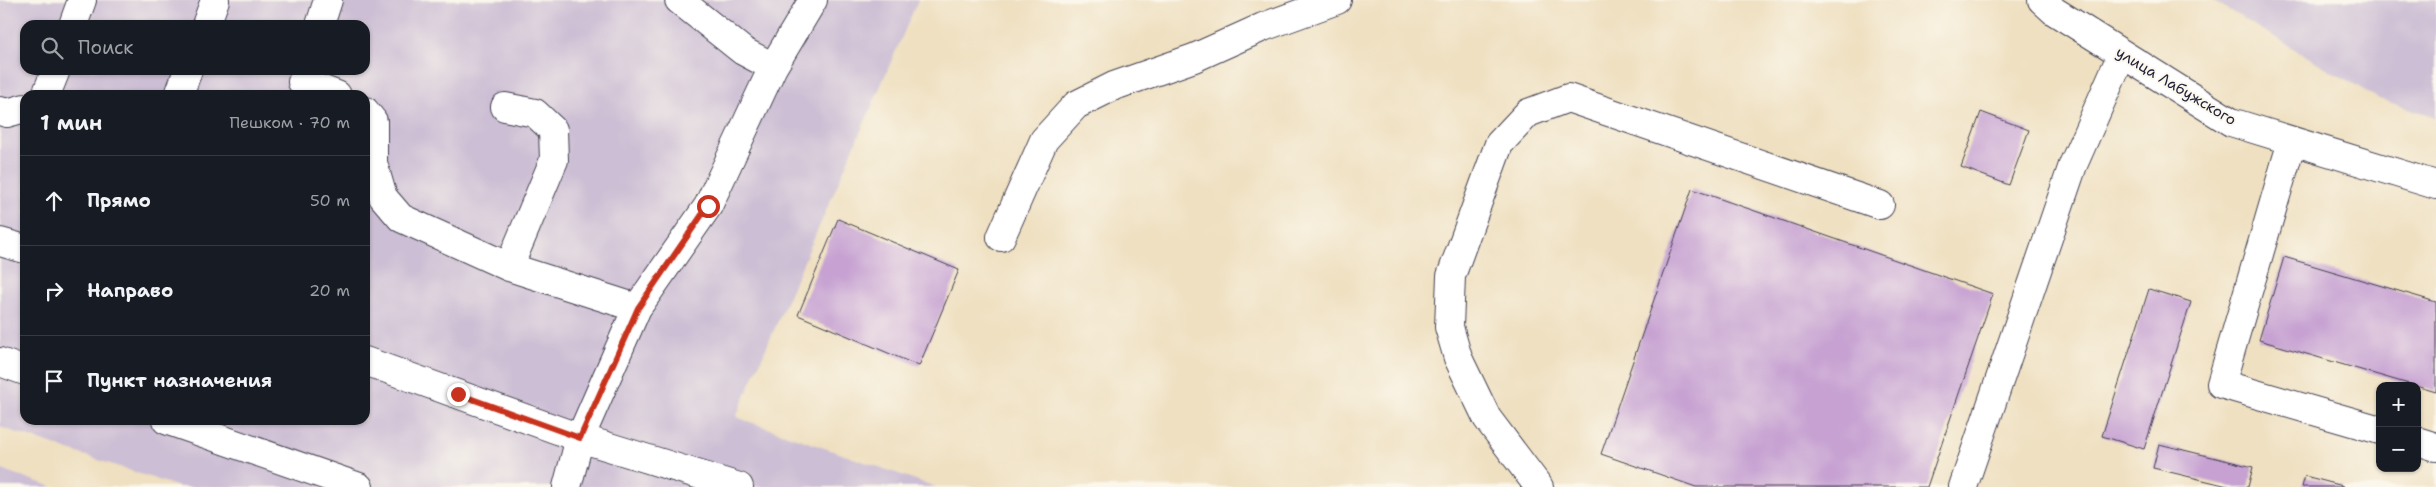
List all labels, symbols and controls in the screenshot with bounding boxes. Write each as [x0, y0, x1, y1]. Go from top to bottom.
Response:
search box [20, 20, 370, 75]
icon: search [38, 34, 66, 62]
text: Поиск [78, 35, 133, 60]
street label: улица Лабужского [2112, 42, 2240, 130]
text: 1 мин [40, 109, 102, 137]
text: Пешком · 70 m [229, 112, 350, 133]
icon: ahead [40, 187, 68, 215]
text: Прямо [87, 188, 151, 213]
text: 50 m [310, 190, 350, 211]
route start [697, 195, 720, 218]
icon: right [40, 277, 68, 305]
text: Направо [87, 278, 173, 303]
text: 20 m [309, 280, 350, 301]
icon: arrive [40, 367, 68, 395]
text: Пункт назначения [87, 368, 272, 393]
map controls [2376, 382, 2421, 472]
button: + [2376, 382, 2421, 427]
route end [447, 383, 470, 406]
button: − [2376, 427, 2421, 472]

